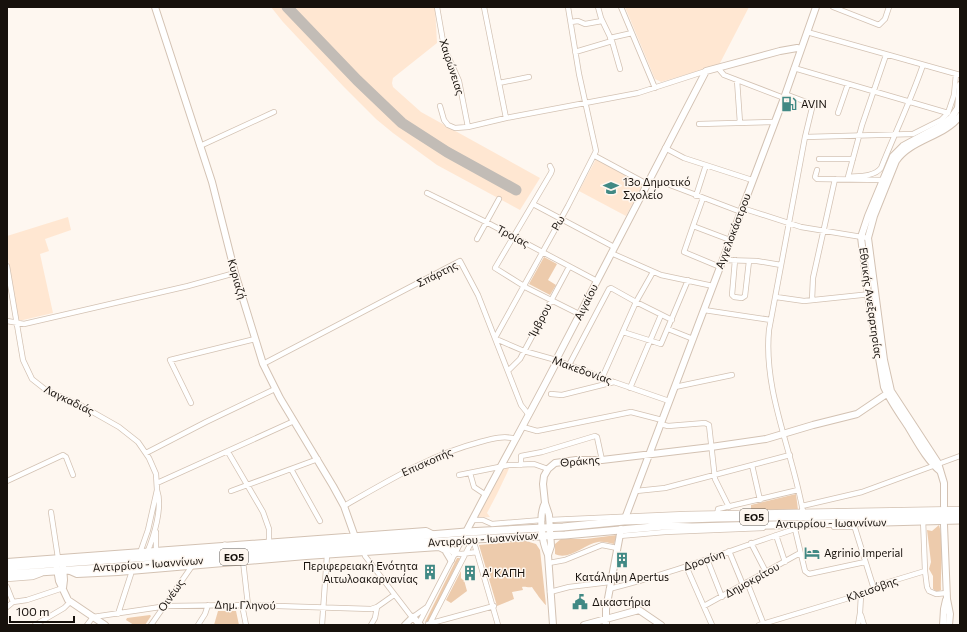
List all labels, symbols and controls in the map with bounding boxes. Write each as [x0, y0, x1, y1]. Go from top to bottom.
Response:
street label: Χαιρώνειας [437, 37, 468, 97]
fuel station icon: AVIN [780, 95, 798, 113]
place label: AVIN [801, 97, 827, 110]
place label: 13ο Δημοτικό Σχολείο [623, 175, 691, 201]
school or university icon: 13ο Δημοτικό Σχολείο [602, 179, 620, 197]
street label: Αγγελοκάστρου [712, 191, 753, 270]
street label: Ρω [548, 213, 567, 233]
street label: Τροίας [495, 222, 532, 249]
street label: Εθνικής Ανεξαρτησίας [857, 246, 886, 360]
street label: Κυριαζή [226, 257, 249, 301]
street label: Σπάρτης [414, 258, 459, 289]
street label: Αιγαίου [571, 281, 600, 322]
street label: Ίμβρου [525, 301, 554, 339]
street label: Μακεδονίας [551, 353, 614, 386]
street label: Λαγκαδιάς [42, 382, 96, 417]
street label: Επισκοπής [399, 445, 454, 479]
street label: Θράκης [559, 452, 600, 469]
road number: ΕΟ5 [740, 509, 768, 525]
street label: Αντιρρίου - Ιωαννίνων [775, 515, 887, 530]
street label: Αντιρρίου - Ιωαννίνων [427, 528, 539, 549]
hotel icon: Agrinio Imperial [803, 544, 821, 562]
street label: Δροσίνη [681, 546, 726, 573]
place label: Agrinio Imperial [824, 546, 903, 559]
road number: ΕΟ5 [220, 549, 248, 565]
building icon: Κατάληψη Apertus [613, 551, 631, 569]
street label: Αντιρρίου - Ιωαννίνων [92, 553, 204, 574]
place label: Περιφερειακή Ενότητα Αιτωλοακαρνανίας [303, 559, 418, 585]
street label: Δημοκρίτου [722, 559, 781, 600]
building icon: Περιφερειακή Ενότητα Αιτωλοακαρνανίας [421, 563, 439, 581]
building icon: Α' ΚΑΠΗ [461, 564, 479, 582]
place label: Α' ΚΑΠΗ [482, 566, 525, 579]
place label: Κατάληψη Apertus [575, 570, 669, 583]
street label: Κλεισόβης [844, 573, 899, 604]
street label: Οινέως [155, 576, 186, 614]
public building icon: Δικαστήρια [571, 593, 589, 611]
place label: Δικαστήρια [592, 595, 651, 608]
street label: Δημ. Γληνού [214, 597, 276, 612]
scale bar [10, 598, 74, 624]
text: 100 m [16, 604, 50, 618]

